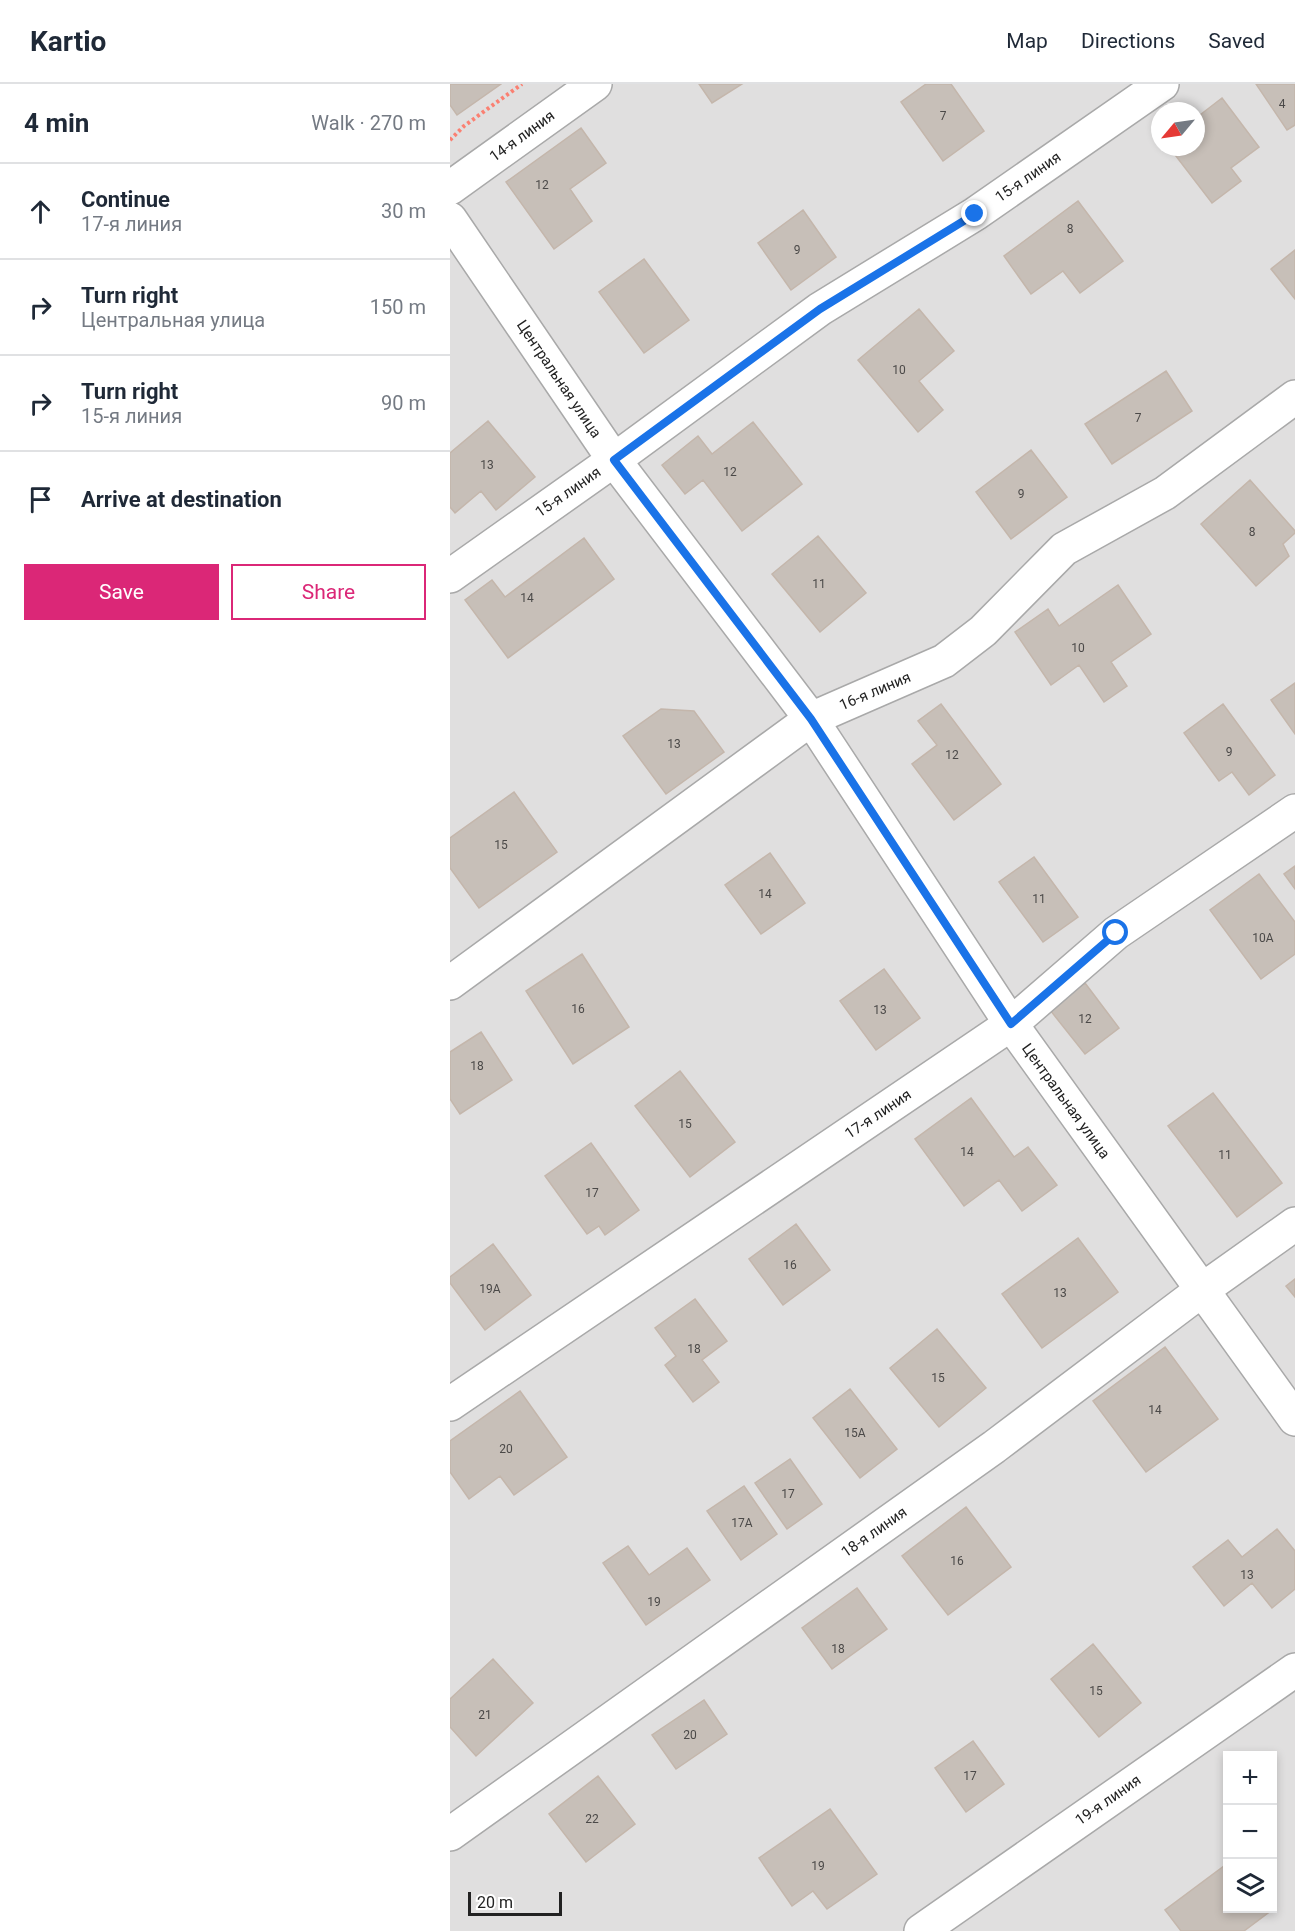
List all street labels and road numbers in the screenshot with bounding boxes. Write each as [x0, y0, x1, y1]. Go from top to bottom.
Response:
street label: 14-я линия [486, 106, 558, 166]
street label: 15-я линия [992, 148, 1064, 206]
street label: Центральная улица [513, 317, 605, 441]
street label: 15-я линия [532, 463, 604, 521]
street label: 16-я линия [837, 668, 913, 714]
street label: Центральная улица [1018, 1040, 1114, 1162]
street label: 17-я линия [842, 1085, 914, 1143]
street label: 18-я линия [838, 1503, 910, 1561]
street label: 19-я линия [1072, 1771, 1144, 1829]

